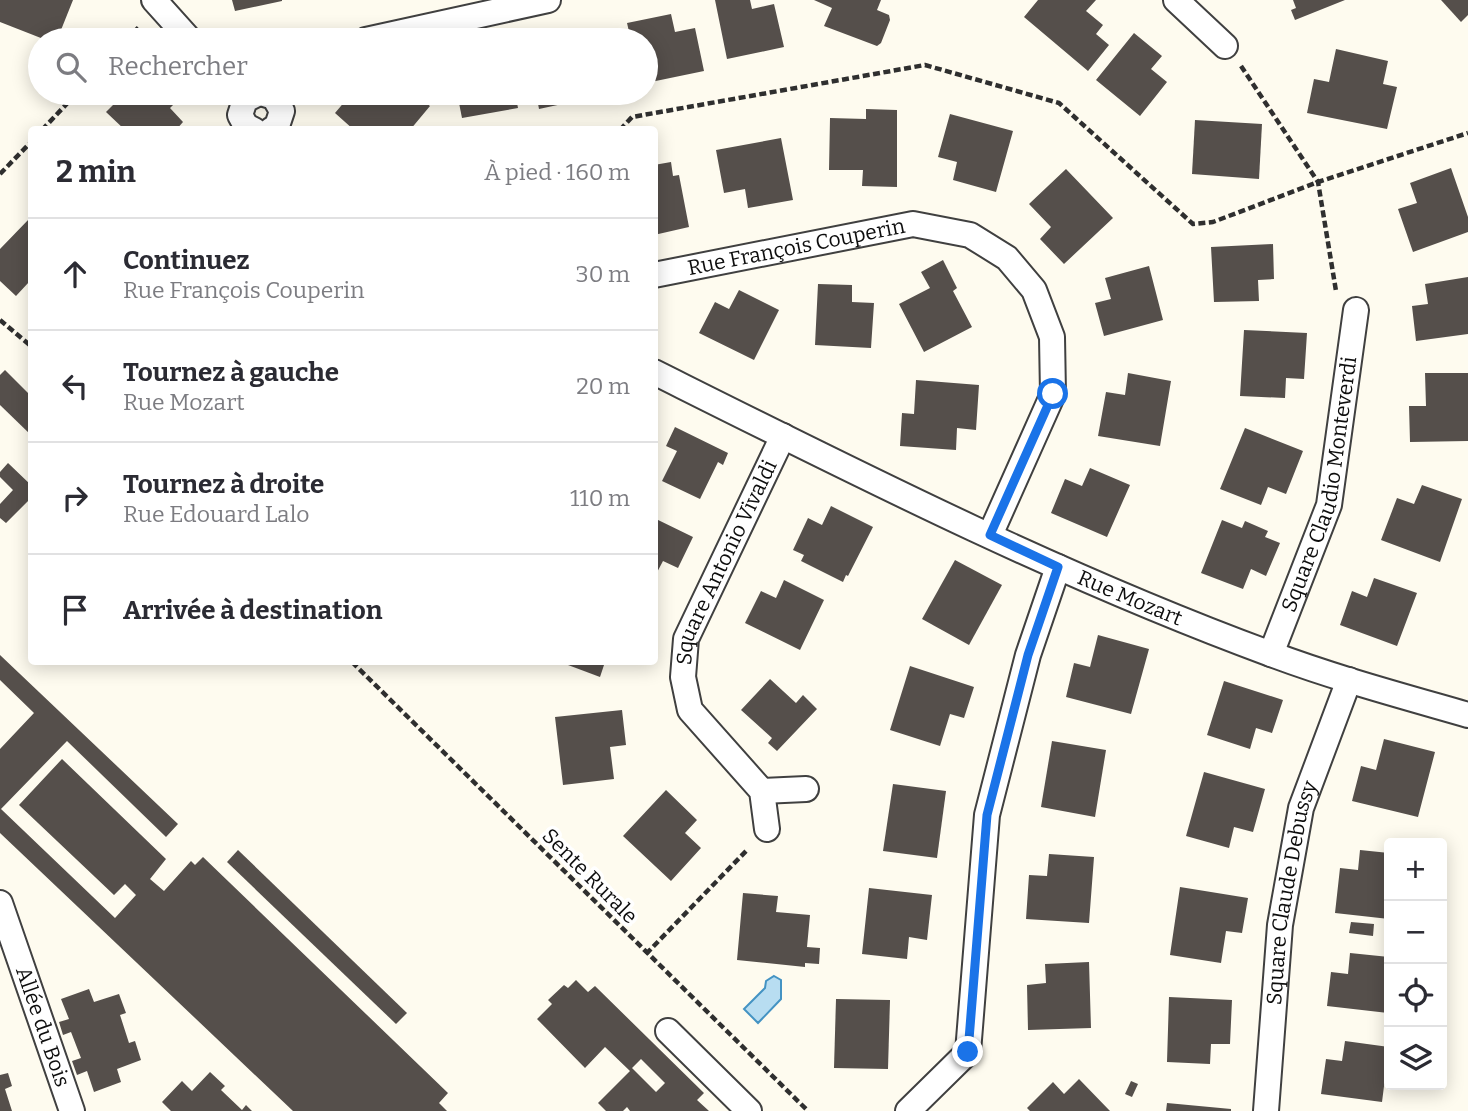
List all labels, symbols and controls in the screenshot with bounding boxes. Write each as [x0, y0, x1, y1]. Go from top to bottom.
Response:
search box [28, 28, 658, 105]
icon: search [52, 48, 90, 86]
text: Rechercher [108, 51, 248, 82]
text: 2 min [56, 154, 136, 190]
text: À pied · 160 m [484, 158, 630, 186]
street label: Rue François Couperin [685, 213, 907, 281]
text: Continuez [123, 245, 250, 276]
icon: ahead [56, 255, 94, 293]
text: 30 m [576, 260, 630, 288]
text: Rue François Couperin [123, 276, 365, 304]
street label: Square Claudio Monteverdi [1276, 355, 1362, 616]
text: Tournez à gauche [123, 357, 339, 388]
icon: left [56, 367, 94, 405]
text: 20 m [576, 372, 630, 400]
route start [1037, 378, 1068, 409]
text: Rue Mozart [123, 388, 245, 416]
street label: Square Antonio Vivaldi [671, 456, 783, 666]
text: Tournez à droite [123, 469, 324, 500]
icon: right [56, 479, 94, 517]
text: 110 m [570, 484, 630, 512]
text: Rue Edouard Lalo [123, 500, 310, 528]
street label: Rue Mozart [1074, 564, 1187, 632]
icon: arrive [56, 591, 94, 629]
text: Arrivée à destination [123, 595, 382, 626]
street label: Square Claude Debussy [1261, 776, 1323, 1006]
street label: Sente Rurale [537, 823, 643, 929]
map controls [1384, 838, 1447, 1090]
button: + [1384, 838, 1447, 901]
button: − [1384, 901, 1447, 964]
street label: Allée du Bois [10, 963, 76, 1090]
button: locate [1384, 964, 1447, 1027]
button: layers [1384, 1027, 1447, 1090]
route end [952, 1036, 983, 1067]

